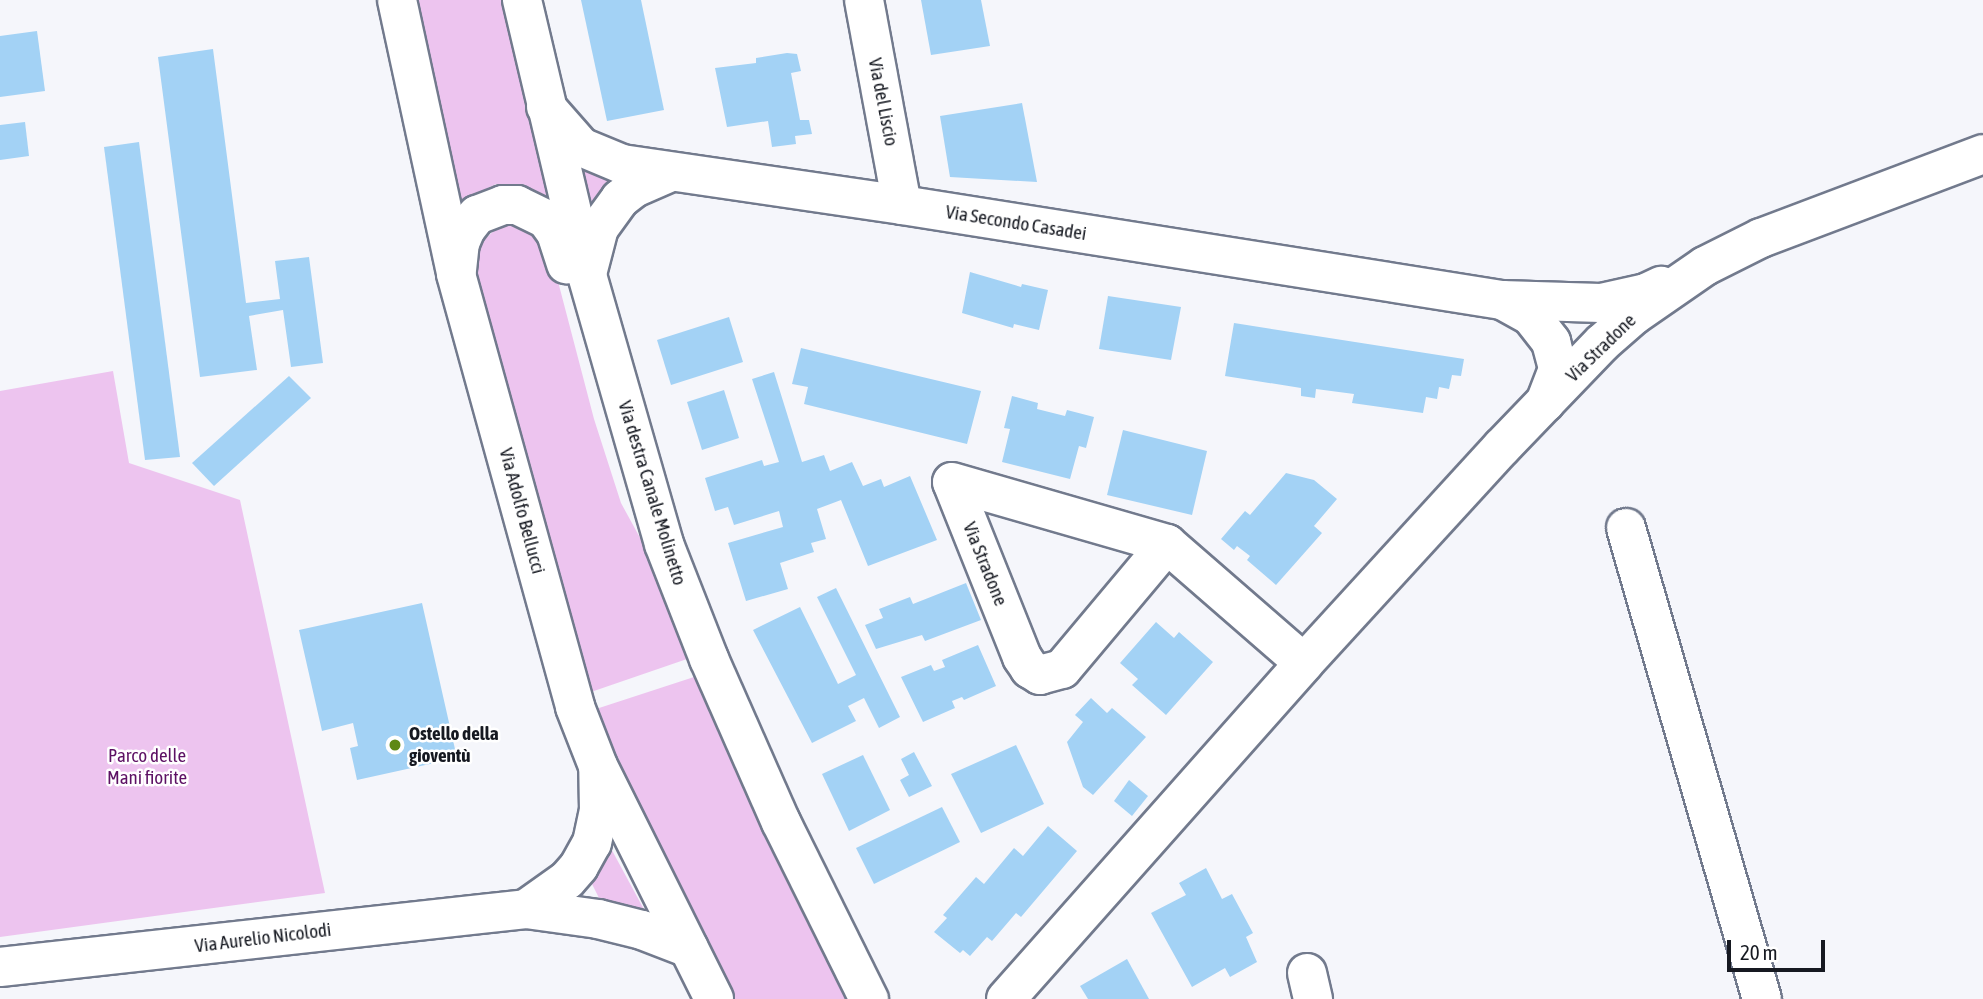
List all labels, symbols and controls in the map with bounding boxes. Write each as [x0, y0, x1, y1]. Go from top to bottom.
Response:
street label: Via del Liscio [863, 56, 903, 148]
street label: Via Secondo Casadei [944, 201, 1088, 245]
street label: Via Stradone [1561, 309, 1641, 387]
street label: Via destra Canale Molinetto [613, 398, 691, 588]
street label: Via Adolfo Bellucci [494, 446, 550, 576]
street label: Via Stradone [958, 519, 1012, 609]
place label: Ostello della gioventù [409, 723, 499, 767]
marker: Ostello della gioventù [387, 737, 403, 753]
park label: Parco delle Mani fiorite [107, 745, 187, 789]
street label: Via Aurelio Nicolodi [193, 918, 333, 958]
scale bar [1731, 926, 1829, 970]
text: 20 m [1740, 940, 1778, 964]

